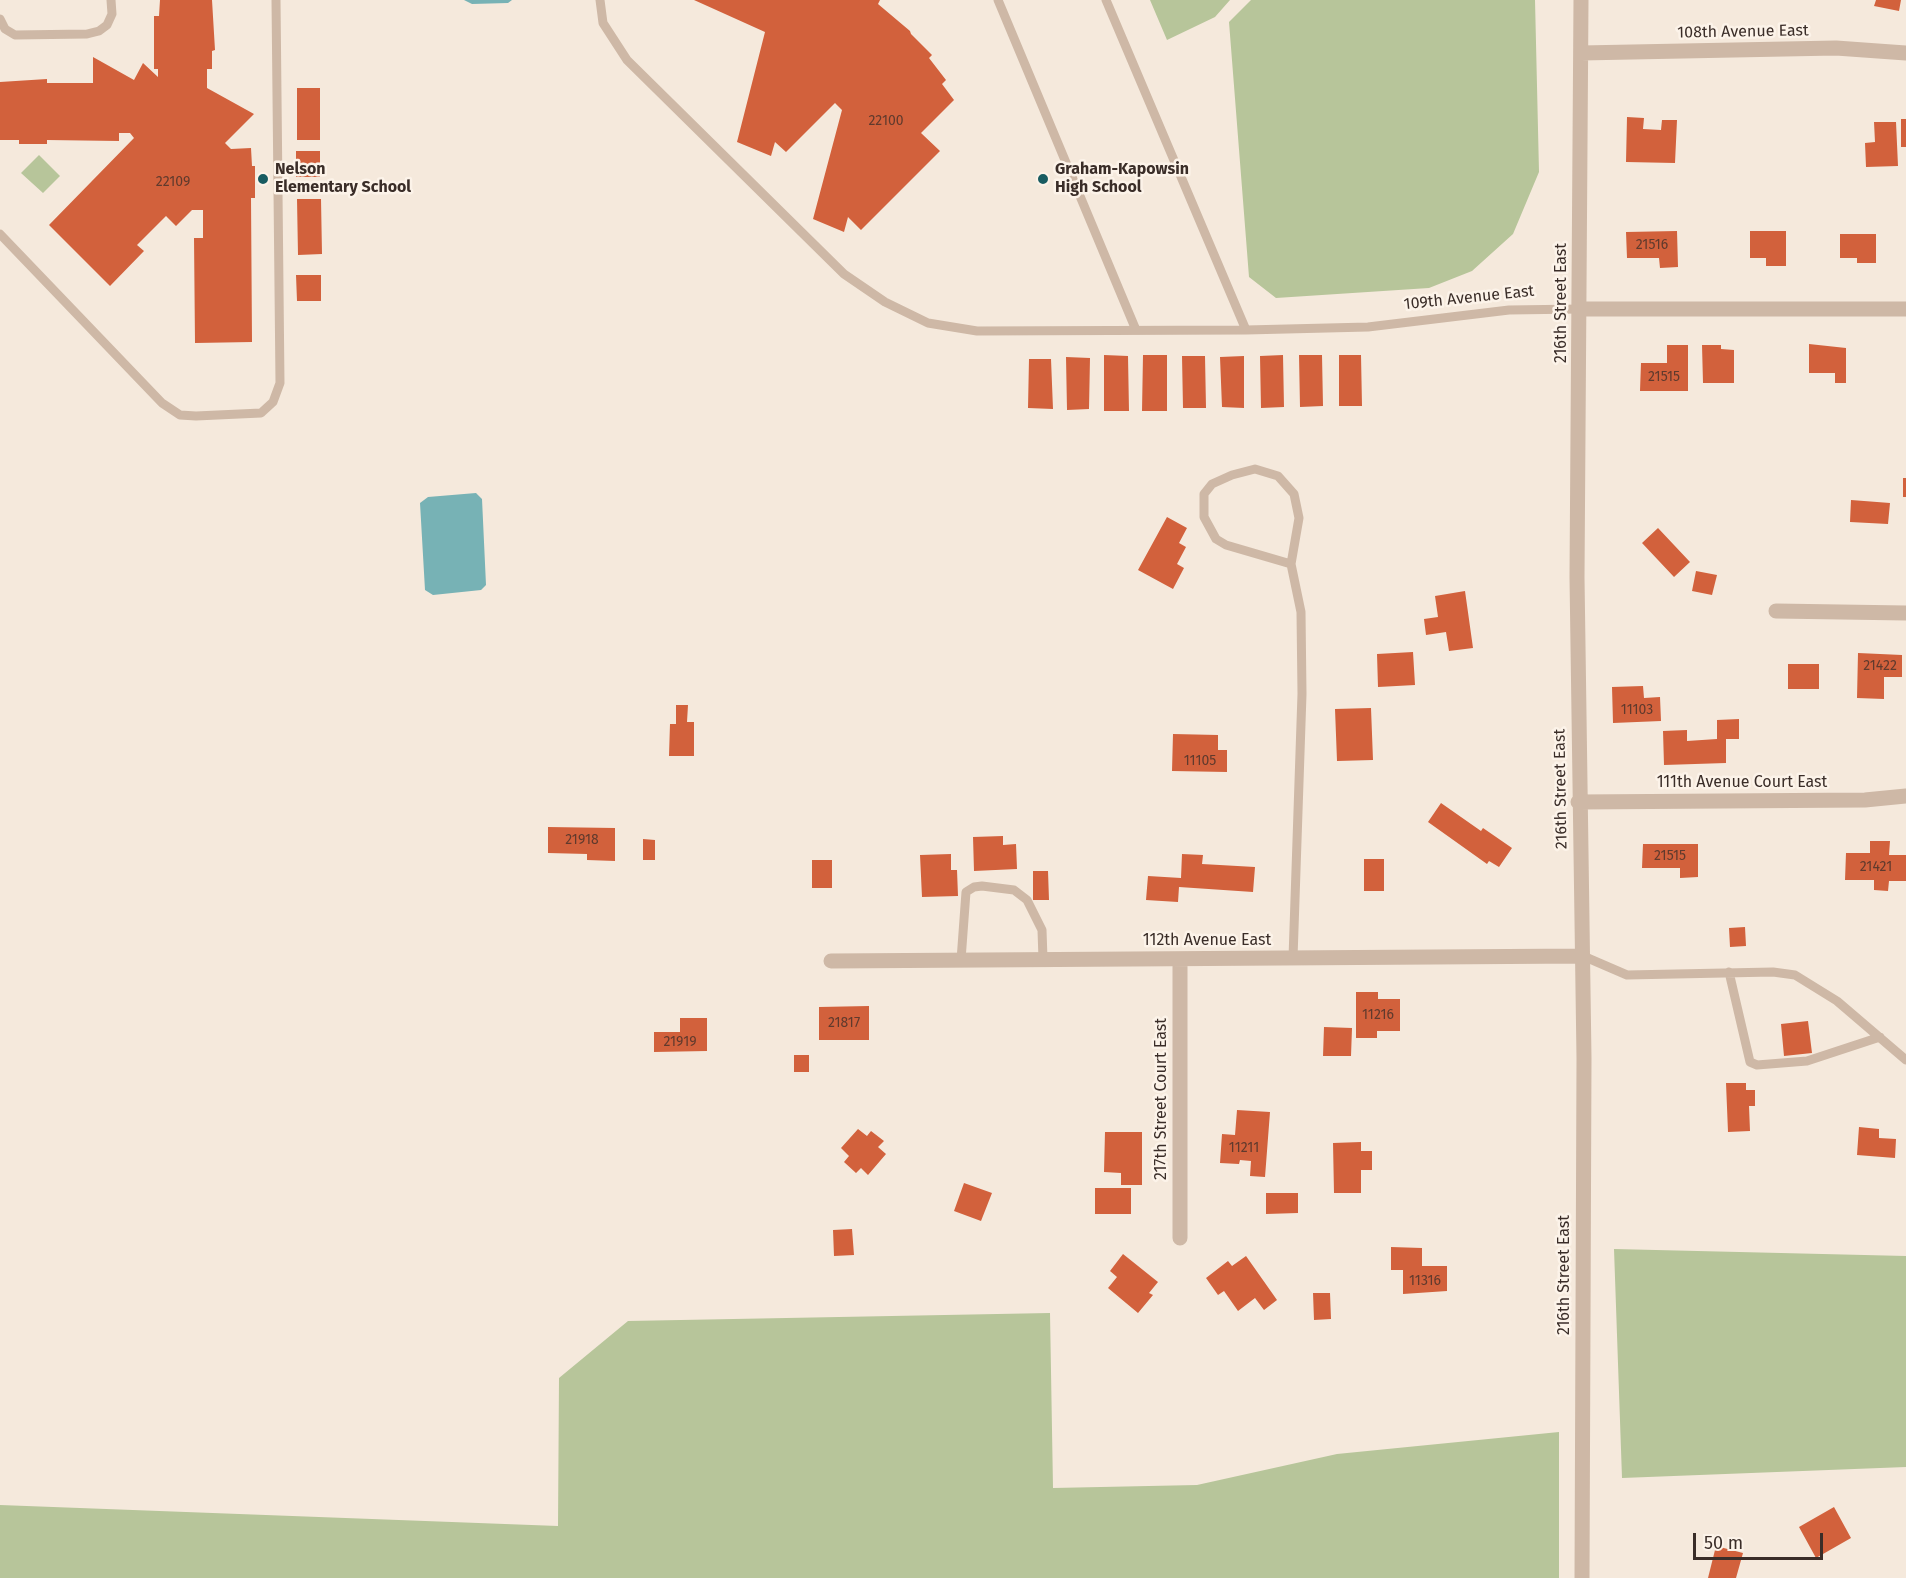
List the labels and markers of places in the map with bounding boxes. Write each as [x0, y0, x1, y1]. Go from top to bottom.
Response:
place label: Nelson Elementary School [275, 160, 411, 198]
place label: Graham-Kapowsin High School [1055, 160, 1189, 198]
marker: Nelson Elementary School [256, 172, 270, 186]
marker: Graham-Kapowsin High School [1036, 172, 1050, 186]

